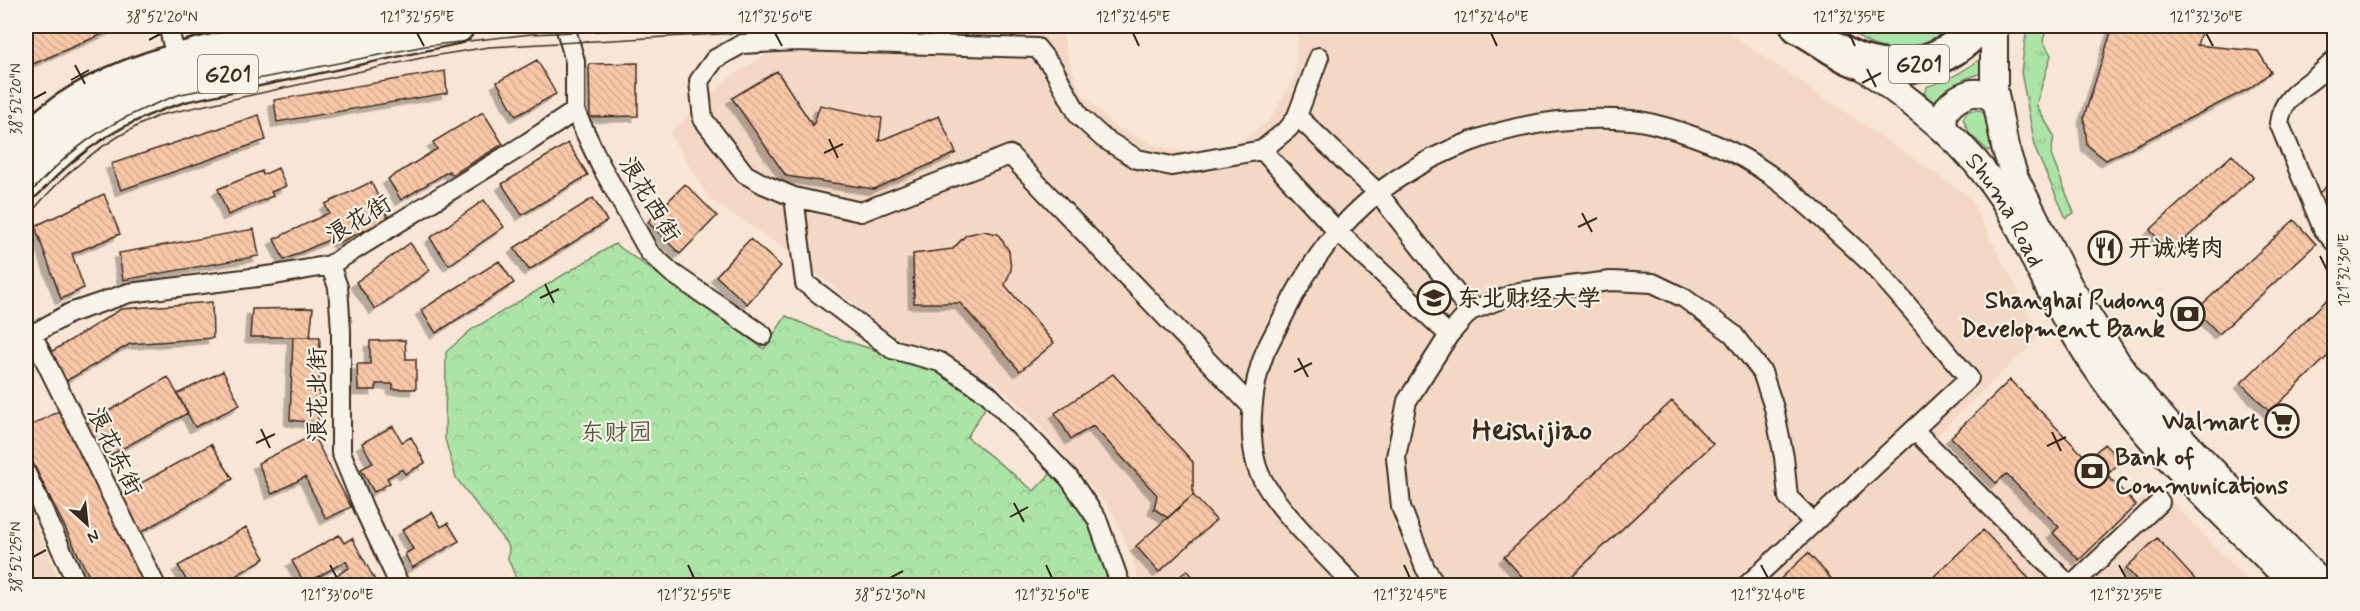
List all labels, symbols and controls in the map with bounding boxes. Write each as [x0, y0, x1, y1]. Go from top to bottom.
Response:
text: 38°52'20"N [126, 8, 198, 28]
text: 121°32'55"E [380, 8, 455, 28]
text: 121°32'50"E [737, 8, 813, 28]
text: 121°32'45"E [1096, 8, 1170, 28]
text: 121°32'40"E [1454, 8, 1529, 28]
text: 121°32'35"E [1813, 8, 1885, 28]
text: 121°32'30"E [2170, 8, 2243, 28]
road number: G201 [1889, 45, 1949, 83]
road number: G201 [198, 55, 258, 93]
text: 38°52'20"N [7, 63, 27, 135]
street label: Shuma Road [1958, 147, 2050, 273]
street label: 浪花西街 [611, 151, 687, 249]
street label: 浪花街 [320, 188, 398, 252]
restaurant icon: 开诚烤肉 [2087, 230, 2123, 266]
text: 121°32'30"E [2335, 233, 2355, 307]
place label: 开诚烤肉 [2128, 234, 2224, 265]
school or university icon: 东北财经大学 [1416, 280, 1452, 316]
place label: 东北财经大学 [1457, 284, 1601, 315]
place label: Shanghai Pudong Development Bank [1960, 286, 2165, 345]
bank icon: Shanghai Pudong Development Bank [2170, 296, 2206, 332]
street label: 浪花北街 [303, 347, 334, 443]
street label: 浪花东街 [79, 402, 149, 502]
supermarket icon: Walmart [2264, 403, 2300, 439]
place label: Walmart [2161, 407, 2259, 438]
district label: Heishijiao [1472, 411, 1592, 450]
park label: 东财园 [580, 418, 652, 449]
place label: Bank of Communications [2115, 443, 2288, 502]
bank icon: Bank of Communications [2074, 453, 2110, 489]
north arrow [57, 494, 117, 554]
text: 38°52'25"N [7, 522, 27, 592]
text: N [84, 524, 103, 548]
text: 121°33'00"E [300, 586, 374, 606]
text: 121°32'55"E [657, 586, 732, 606]
text: 38°52'30"N [855, 586, 925, 606]
text: 121°32'50"E [1014, 586, 1090, 606]
text: 121°32'45"E [1373, 586, 1447, 606]
text: 121°32'40"E [1731, 586, 1806, 606]
text: 121°32'35"E [2090, 586, 2162, 606]

